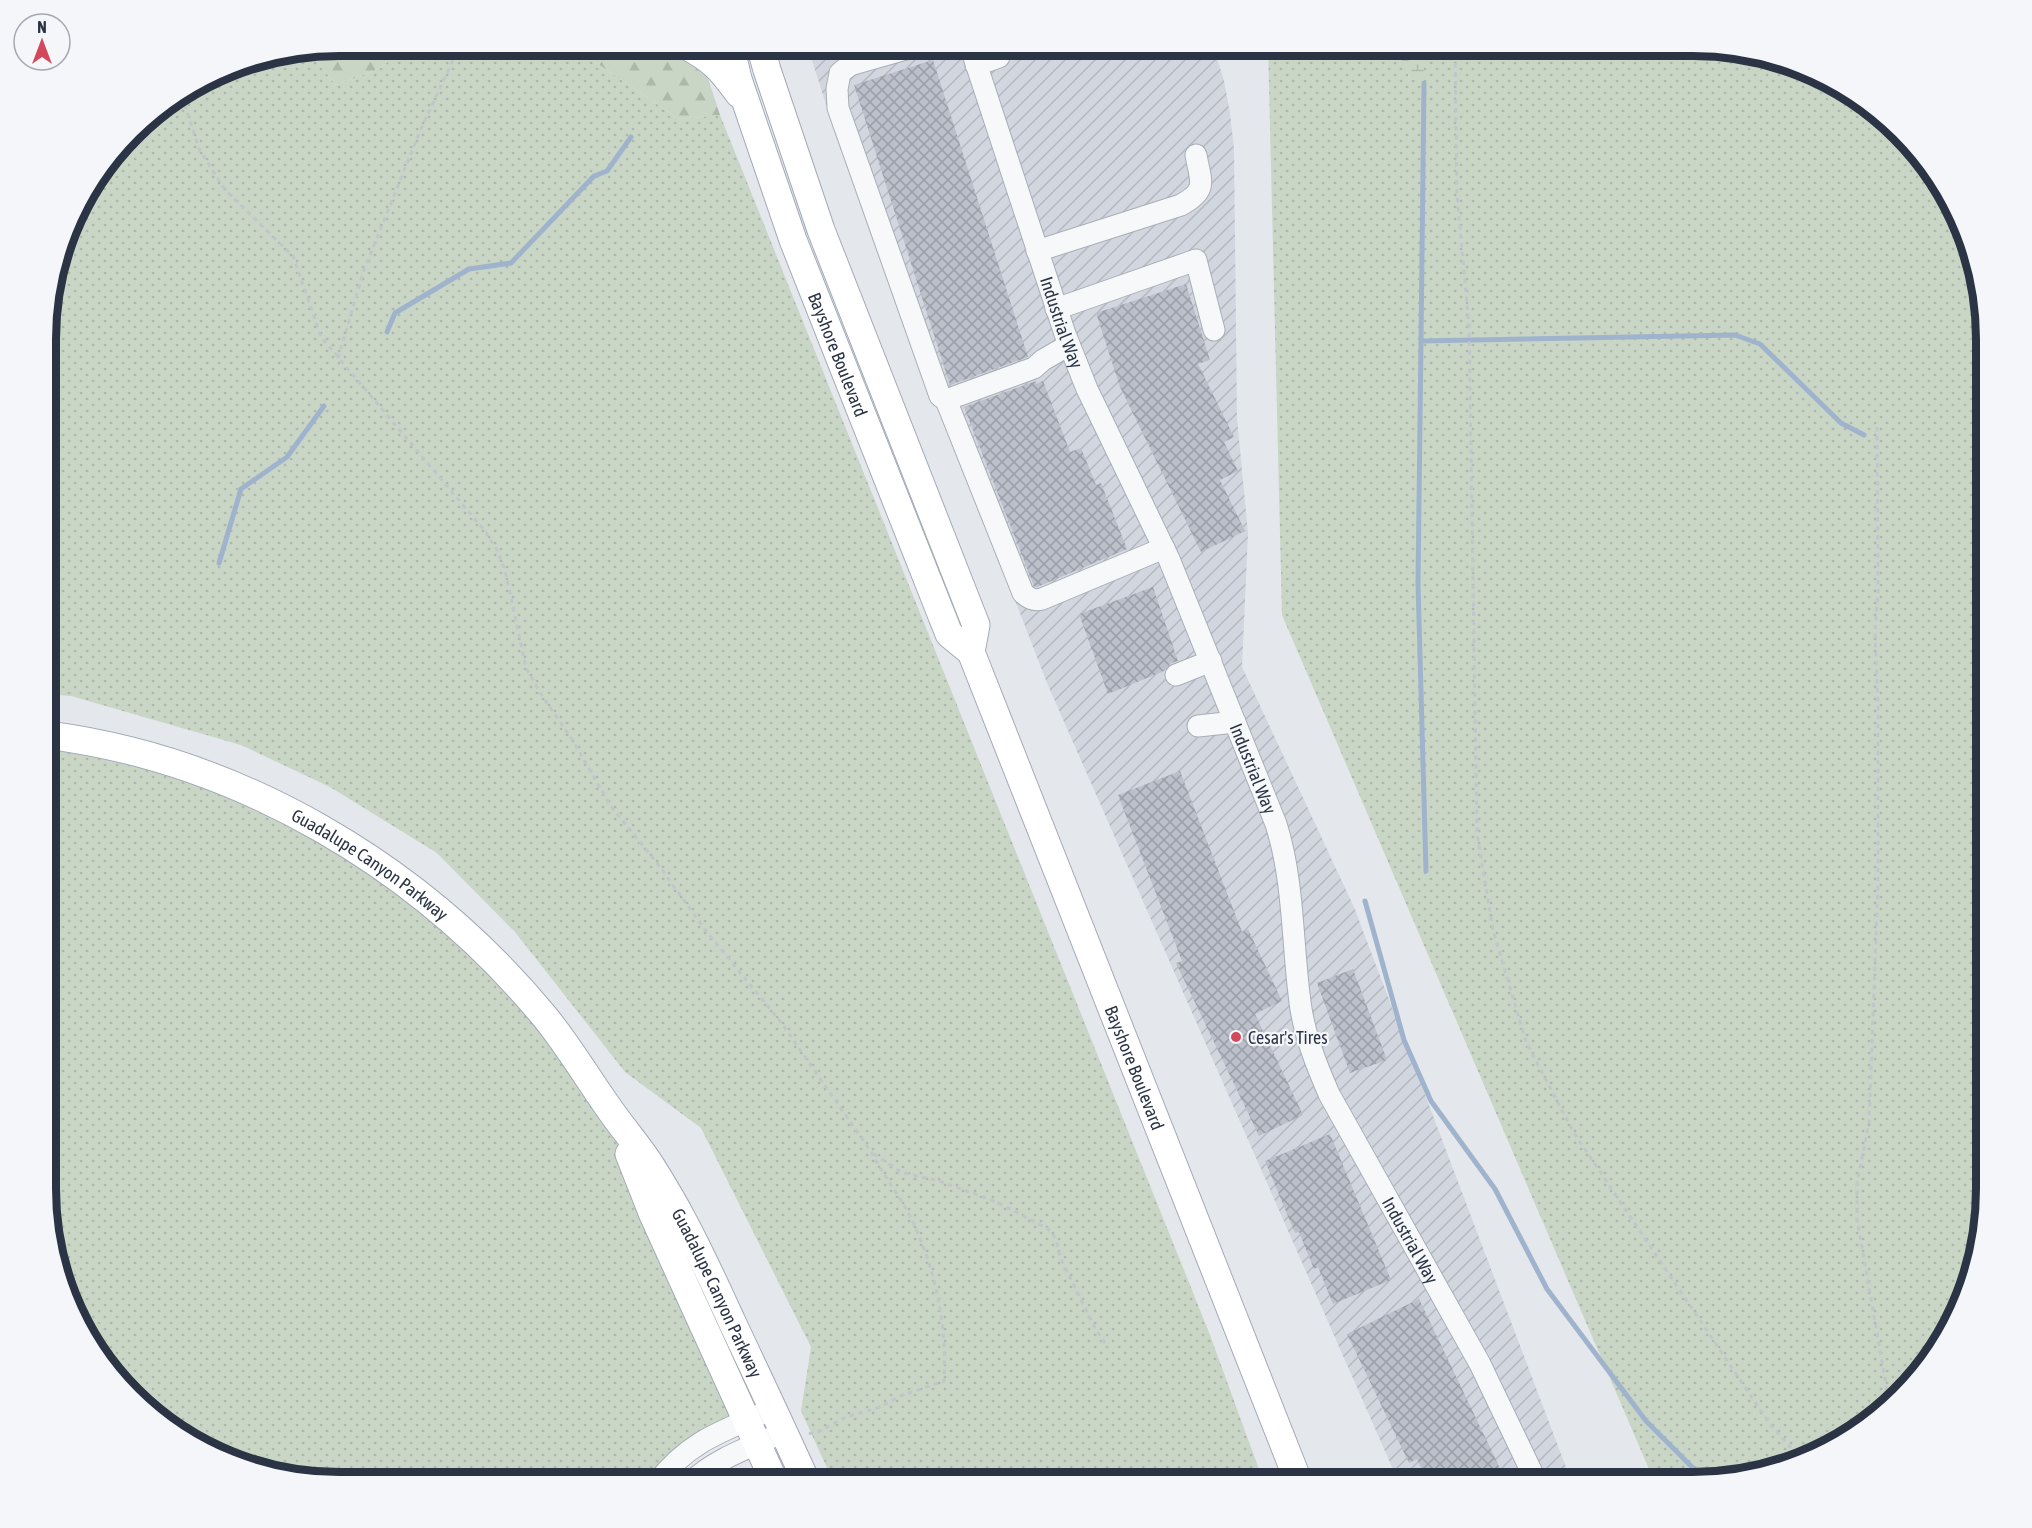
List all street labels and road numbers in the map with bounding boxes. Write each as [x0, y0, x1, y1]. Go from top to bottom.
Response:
street label: Industrial Way [1036, 274, 1088, 371]
street label: Bayshore Boulevard [804, 289, 872, 419]
street label: Industrial Way [1226, 720, 1281, 817]
street label: Guadalupe Canyon Parkway [288, 804, 453, 924]
street label: Bayshore Boulevard [1101, 1002, 1169, 1133]
street label: Industrial Way [1378, 1193, 1443, 1287]
street label: Guadalupe Canyon Parkway [668, 1205, 767, 1381]

